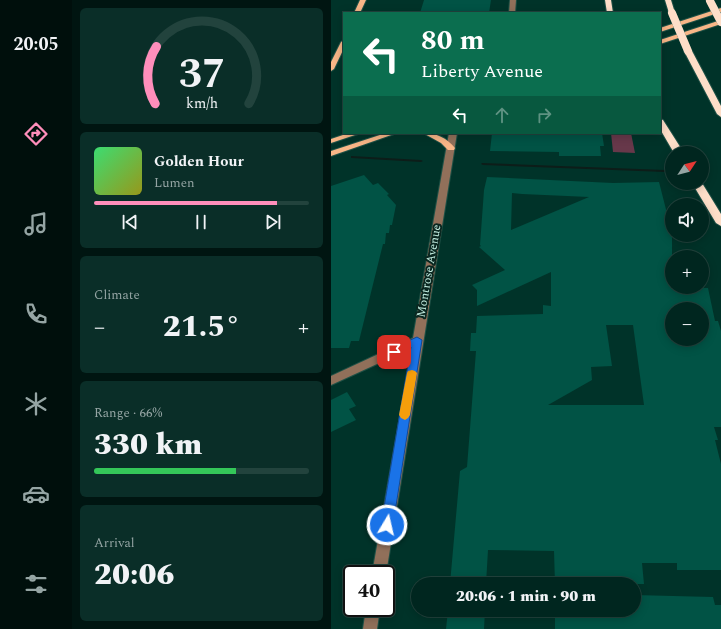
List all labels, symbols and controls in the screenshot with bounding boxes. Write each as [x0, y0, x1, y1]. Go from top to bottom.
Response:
text: 80 m [421, 19, 485, 62]
icon: left [355, 28, 407, 80]
text: 20:05 [13, 31, 59, 58]
text: 37 [178, 43, 225, 106]
text: Liberty Avenue [421, 58, 543, 85]
text: km/h [185, 93, 218, 115]
icon: left [449, 104, 471, 126]
icon: ahead [491, 104, 513, 126]
icon: right [533, 104, 555, 126]
icon: directions [22, 120, 50, 148]
north arrow [665, 146, 709, 190]
map controls [665, 146, 709, 346]
text: Golden Hour [154, 150, 244, 173]
text: Lumen [154, 173, 195, 193]
button: sound [665, 198, 709, 242]
icon: music [22, 210, 50, 238]
icon: previous [119, 211, 141, 233]
icon: pause [190, 211, 212, 233]
icon: next [262, 211, 284, 233]
street label: Montrose Avenue [411, 223, 447, 319]
button: + [665, 250, 709, 294]
text: Climate [94, 285, 140, 305]
icon: phone [22, 300, 50, 328]
button: − [665, 302, 709, 346]
text: 21.5° [163, 304, 240, 350]
text: − [94, 311, 105, 344]
text: + [298, 311, 309, 344]
pin [377, 335, 411, 369]
icon: arrive [383, 341, 405, 363]
icon: climate [22, 390, 50, 418]
text: Range · 66% [94, 403, 162, 423]
text: 330 km [94, 422, 202, 468]
icon: car [22, 480, 50, 508]
position arrow [366, 504, 408, 546]
text: Arrival [94, 533, 135, 553]
text: 20:06 [94, 552, 174, 598]
speed limit sign: 40 [343, 565, 395, 617]
icon: filters [22, 570, 50, 598]
text: 20:06 · 1 min · 90 m [456, 585, 596, 608]

